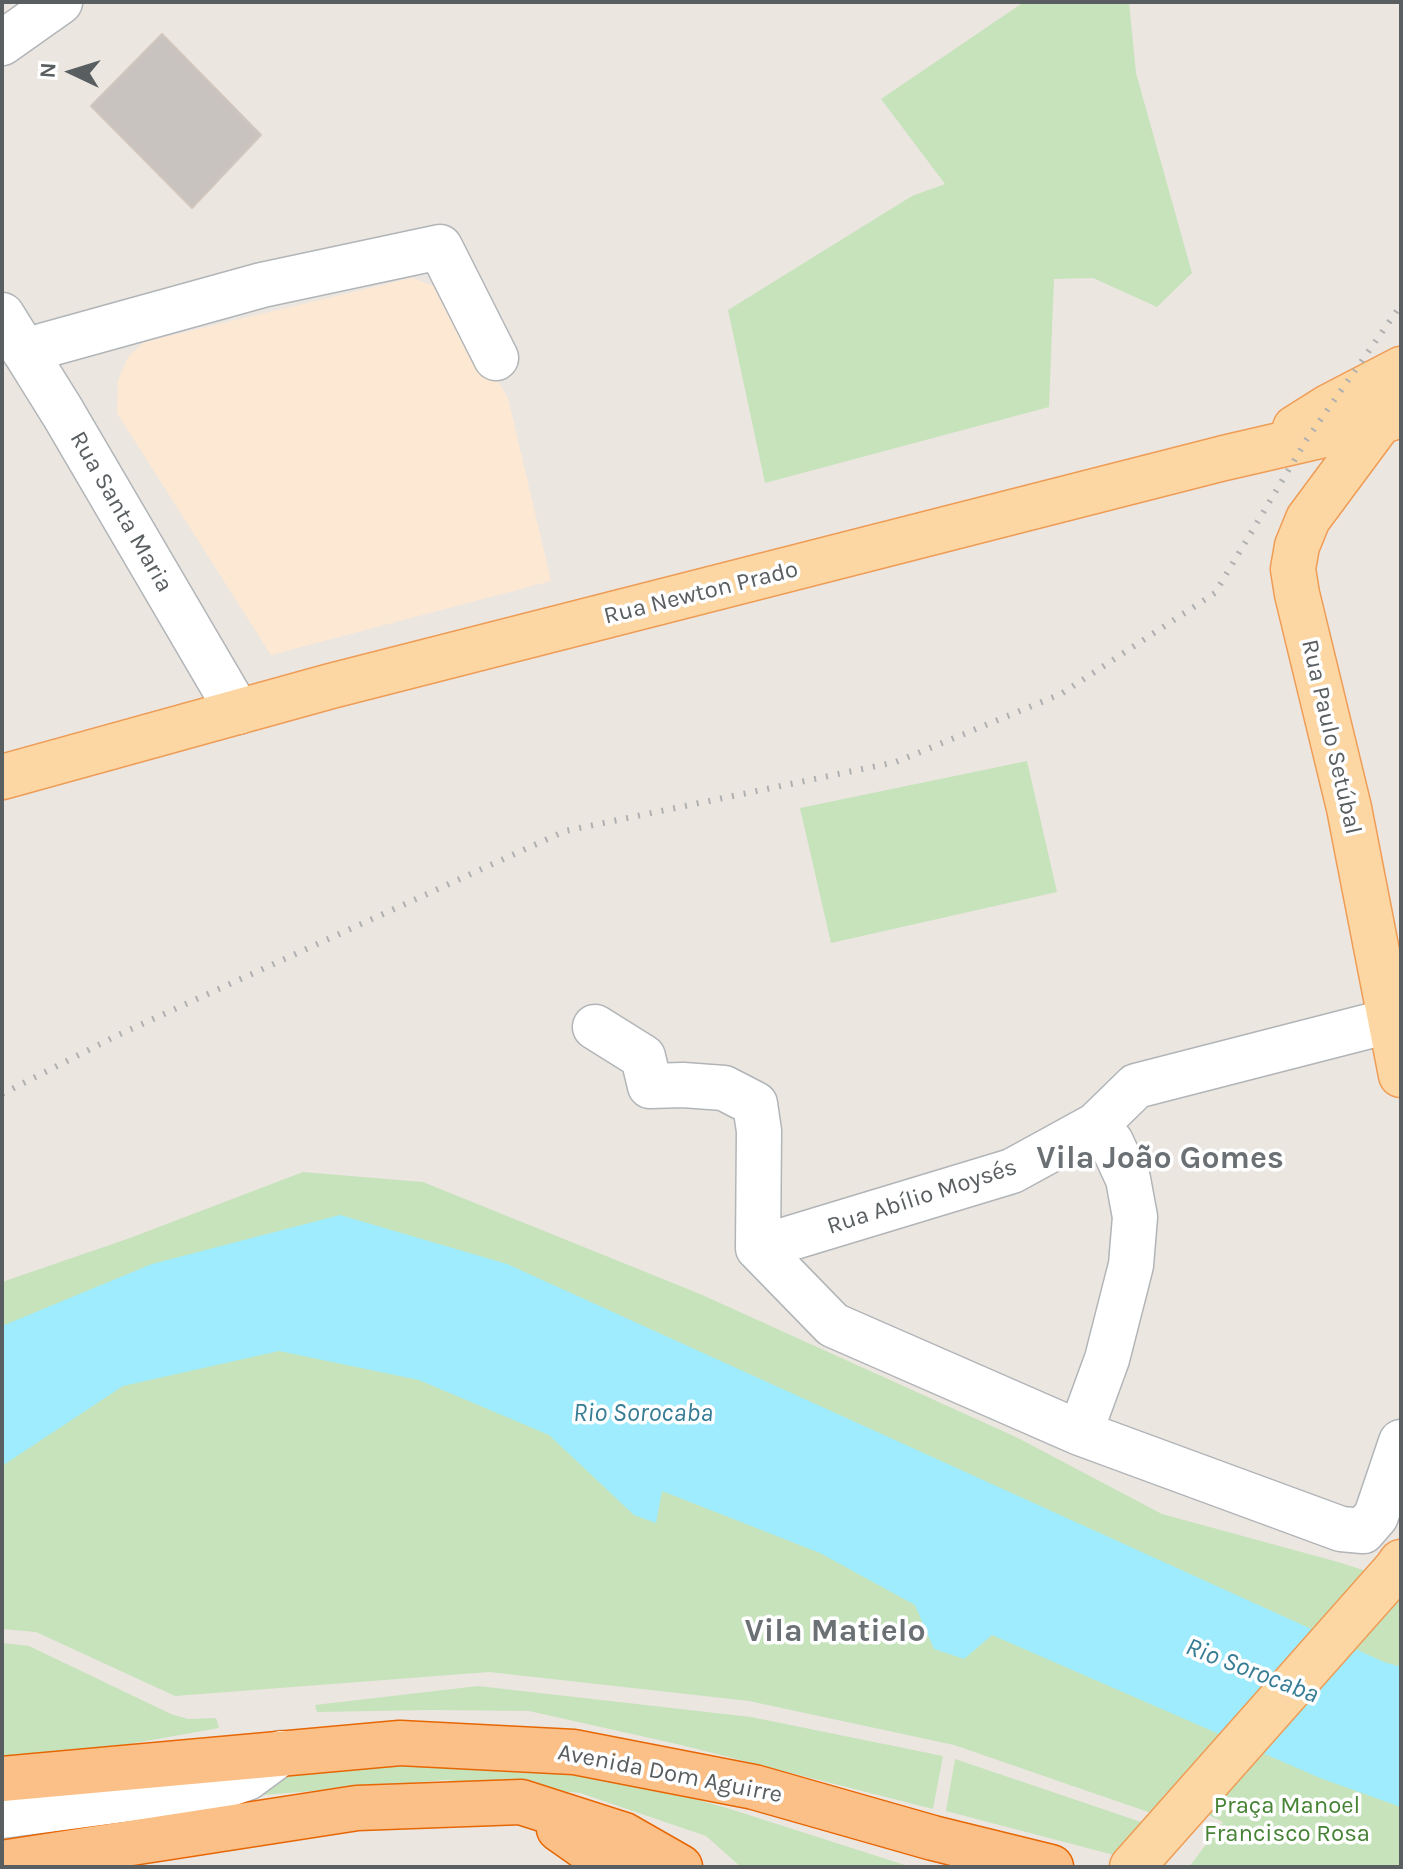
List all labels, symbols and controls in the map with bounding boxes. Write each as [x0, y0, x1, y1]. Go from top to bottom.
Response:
north arrow [32, 32, 112, 112]
text: N [35, 62, 62, 79]
street label: Rua Santa Maria [63, 426, 179, 598]
street label: Rua Newton Prado [601, 555, 801, 631]
street label: Rua Paulo Setúbal [1295, 637, 1367, 837]
district label: Vila João Gomes [1036, 1140, 1284, 1178]
street label: Rua Abílio Moysés [823, 1153, 1021, 1241]
water label: Rio Sorocaba [573, 1398, 713, 1430]
district label: Vila Matielo [745, 1613, 925, 1651]
water label: Rio Sorocaba [1181, 1631, 1323, 1711]
street label: Avenida Dom Aguirre [555, 1738, 785, 1810]
park label: Praça Manoel Francisco Rosa [1204, 1792, 1370, 1848]

